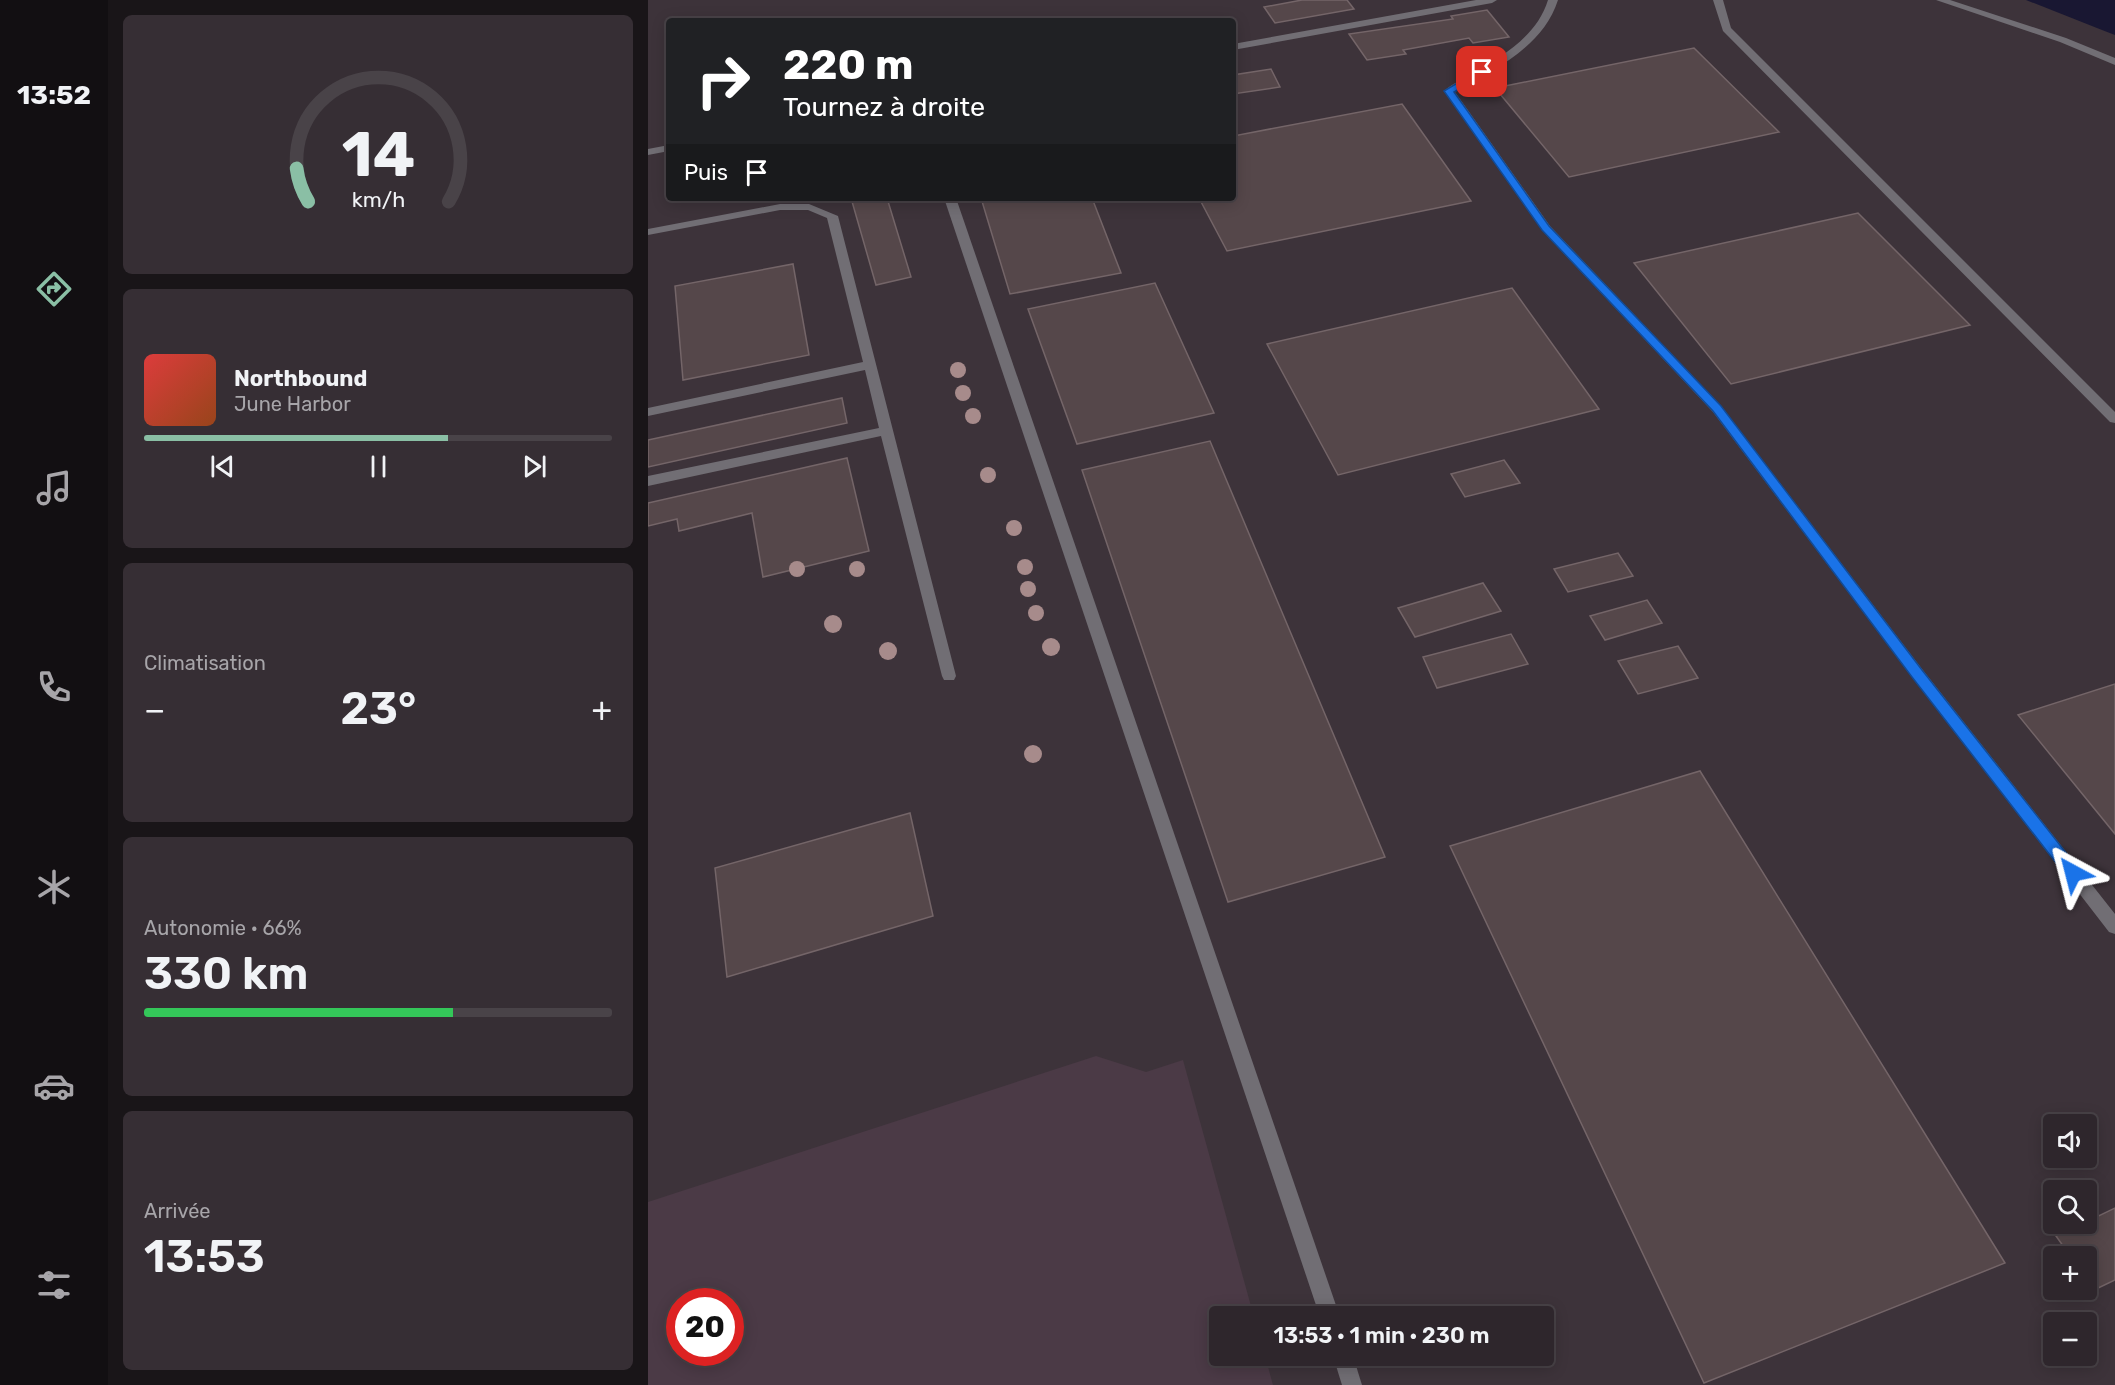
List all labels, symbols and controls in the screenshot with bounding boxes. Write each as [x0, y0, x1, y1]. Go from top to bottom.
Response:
text: 220 m [783, 40, 914, 90]
icon: right [684, 42, 762, 120]
pin [1456, 46, 1507, 97]
icon: arrive [1465, 55, 1498, 88]
text: 13:52 [17, 79, 91, 111]
text: Tournez à droite [783, 91, 985, 123]
text: 14 [341, 118, 415, 192]
icon: arrive [740, 156, 773, 189]
text: Puis [684, 159, 728, 186]
text: km/h [351, 187, 405, 212]
icon: directions [33, 268, 75, 310]
text: Northbound [234, 365, 367, 392]
text: June Harbor [234, 392, 351, 416]
icon: previous [206, 450, 239, 483]
icon: pause [362, 450, 395, 483]
icon: next [518, 450, 551, 483]
icon: music [33, 467, 75, 509]
text: Climatisation [144, 651, 266, 675]
icon: phone [33, 666, 75, 708]
text: 23° [341, 682, 416, 735]
text: − [144, 690, 165, 729]
text: + [591, 690, 612, 729]
position arrow [2041, 841, 2105, 905]
icon: climate [33, 866, 75, 908]
text: Autonomie · 66% [144, 916, 302, 940]
text: 330 km [144, 947, 308, 1000]
icon: car [33, 1065, 75, 1107]
map controls [2043, 1114, 2097, 1366]
button: sound [2043, 1114, 2097, 1168]
button: search [2043, 1180, 2097, 1234]
text: Arrivée [144, 1199, 211, 1223]
text: 13:53 [144, 1230, 265, 1283]
button: + [2043, 1246, 2097, 1300]
icon: filters [33, 1264, 75, 1306]
speed limit sign: 20 [666, 1288, 744, 1366]
button: − [2043, 1312, 2097, 1366]
text: 13:53 · 1 min · 230 m [1274, 1322, 1490, 1349]

